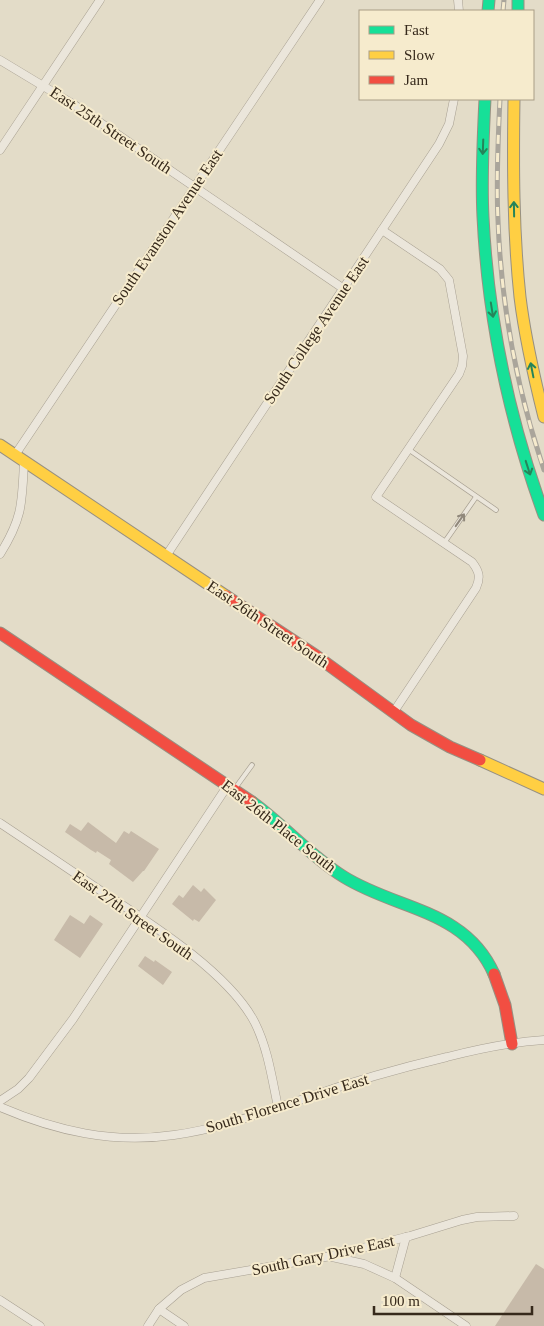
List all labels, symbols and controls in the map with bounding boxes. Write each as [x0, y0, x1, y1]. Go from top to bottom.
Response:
legend [359, 10, 534, 100]
text: Fast [404, 22, 430, 38]
text: Slow [404, 47, 435, 63]
text: Jam [404, 72, 428, 88]
street label: East 25th Street South [47, 83, 175, 177]
one-way arrow [478, 139, 488, 155]
street label: South Evanston Avenue East [108, 145, 226, 308]
one-way arrow [509, 201, 519, 217]
street label: South College Avenue East [260, 253, 373, 408]
one-way arrow [487, 301, 497, 317]
one-way arrow [527, 362, 537, 378]
one-way arrow [524, 459, 533, 475]
one-way arrow [455, 513, 465, 527]
street label: East 26th Street South [204, 577, 332, 671]
street label: East 26th Place South [219, 776, 339, 876]
street label: East 27th Street South [70, 867, 196, 963]
street label: South Florence Drive East [204, 1070, 371, 1136]
street label: South Gary Drive East [250, 1231, 397, 1279]
scale bar [374, 1284, 532, 1316]
text: 100 m [382, 1293, 420, 1309]

